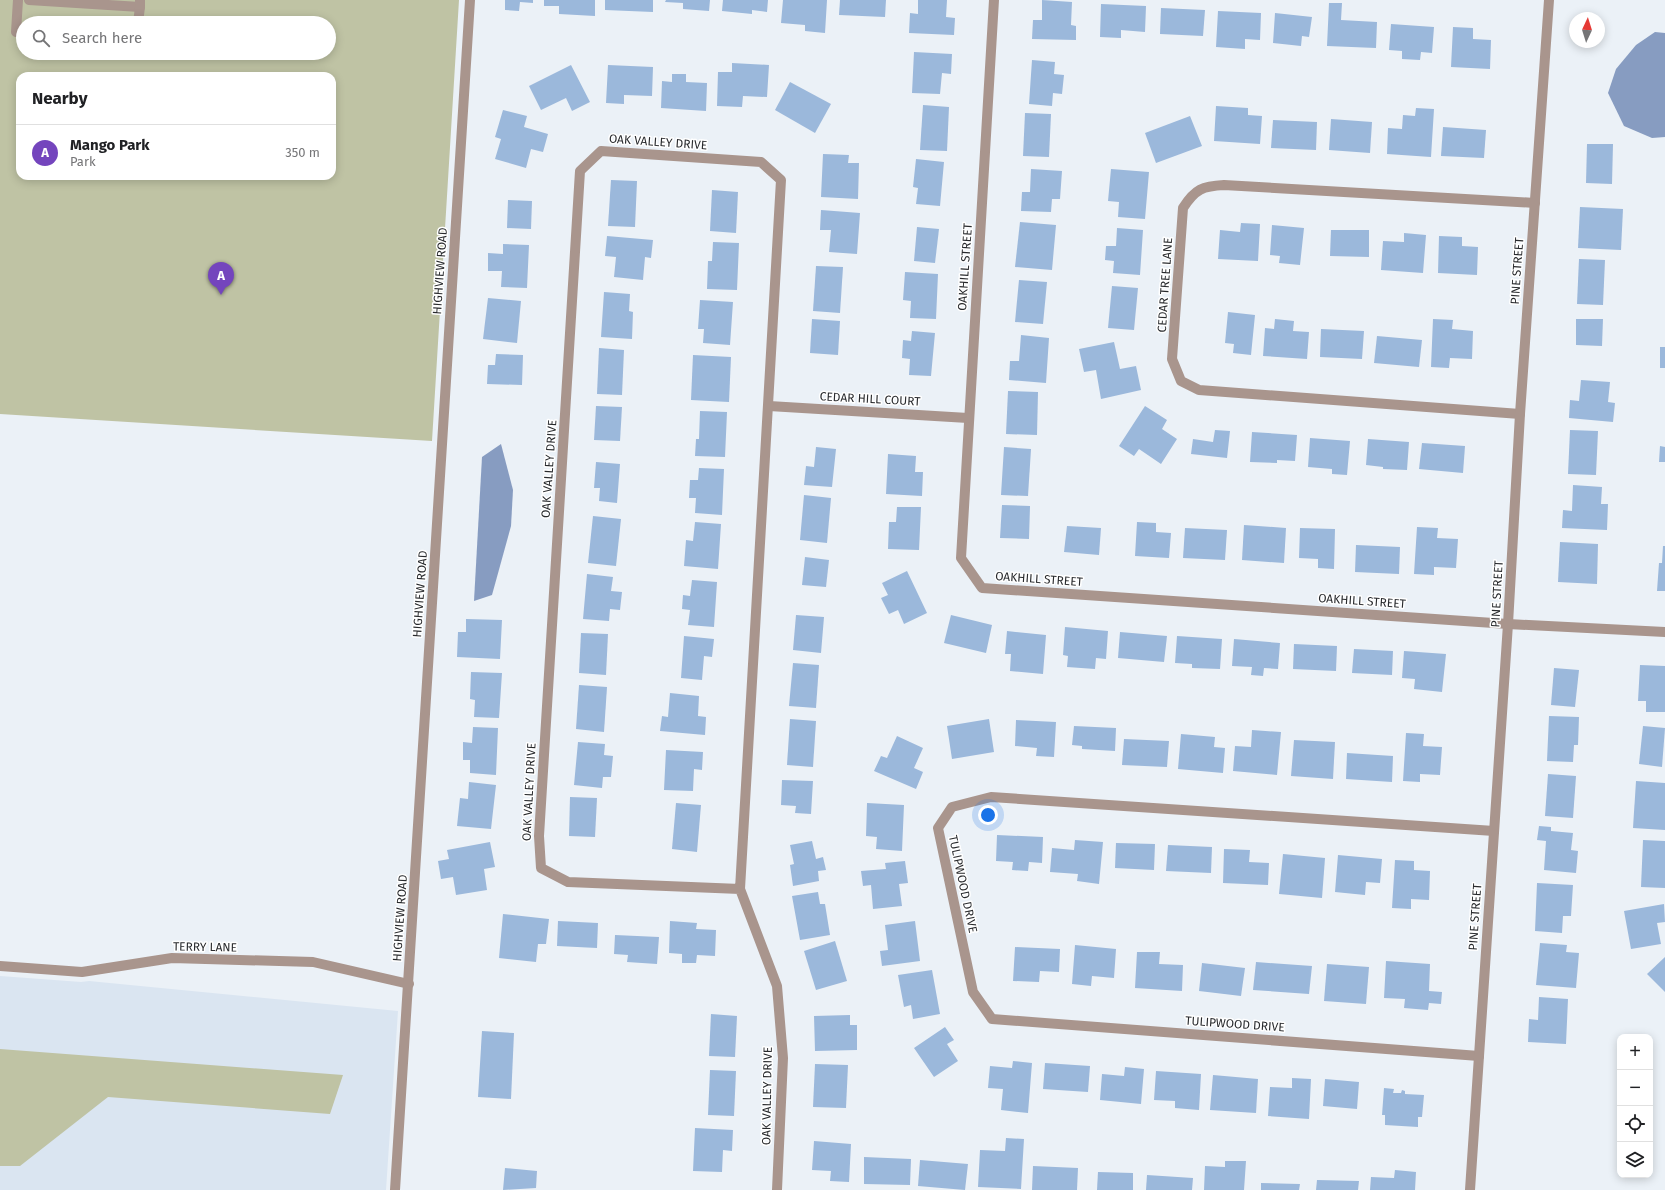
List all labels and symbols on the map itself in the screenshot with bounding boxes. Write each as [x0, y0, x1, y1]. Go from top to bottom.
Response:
north arrow [1569, 12, 1605, 48]
street label: OAK VALLEY DRIVE [608, 132, 708, 152]
street label: OAKHILL STREET [955, 222, 975, 311]
street label: HIGHVIEW ROAD [430, 227, 450, 315]
street label: PINE STREET [1508, 236, 1526, 305]
street label: CEDAR TREE LANE [1155, 237, 1175, 333]
pin: A [208, 262, 234, 295]
street label: CEDAR HILL COURT [819, 389, 922, 409]
street label: OAK VALLEY DRIVE [539, 419, 559, 519]
street label: HIGHVIEW ROAD [410, 550, 430, 638]
street label: PINE STREET [1488, 559, 1506, 628]
street label: OAKHILL STREET [995, 569, 1084, 589]
street label: OAKHILL STREET [1318, 591, 1407, 611]
street label: OAK VALLEY DRIVE [519, 742, 539, 842]
your location [978, 805, 998, 825]
street label: TULIPWOOD DRIVE [946, 834, 980, 934]
street label: HIGHVIEW ROAD [390, 874, 410, 962]
street label: PINE STREET [1466, 882, 1484, 951]
street label: TERRY LANE [173, 939, 237, 955]
street label: TULIPWOOD DRIVE [1185, 1014, 1285, 1034]
street label: OAK VALLEY DRIVE [759, 1047, 775, 1145]

